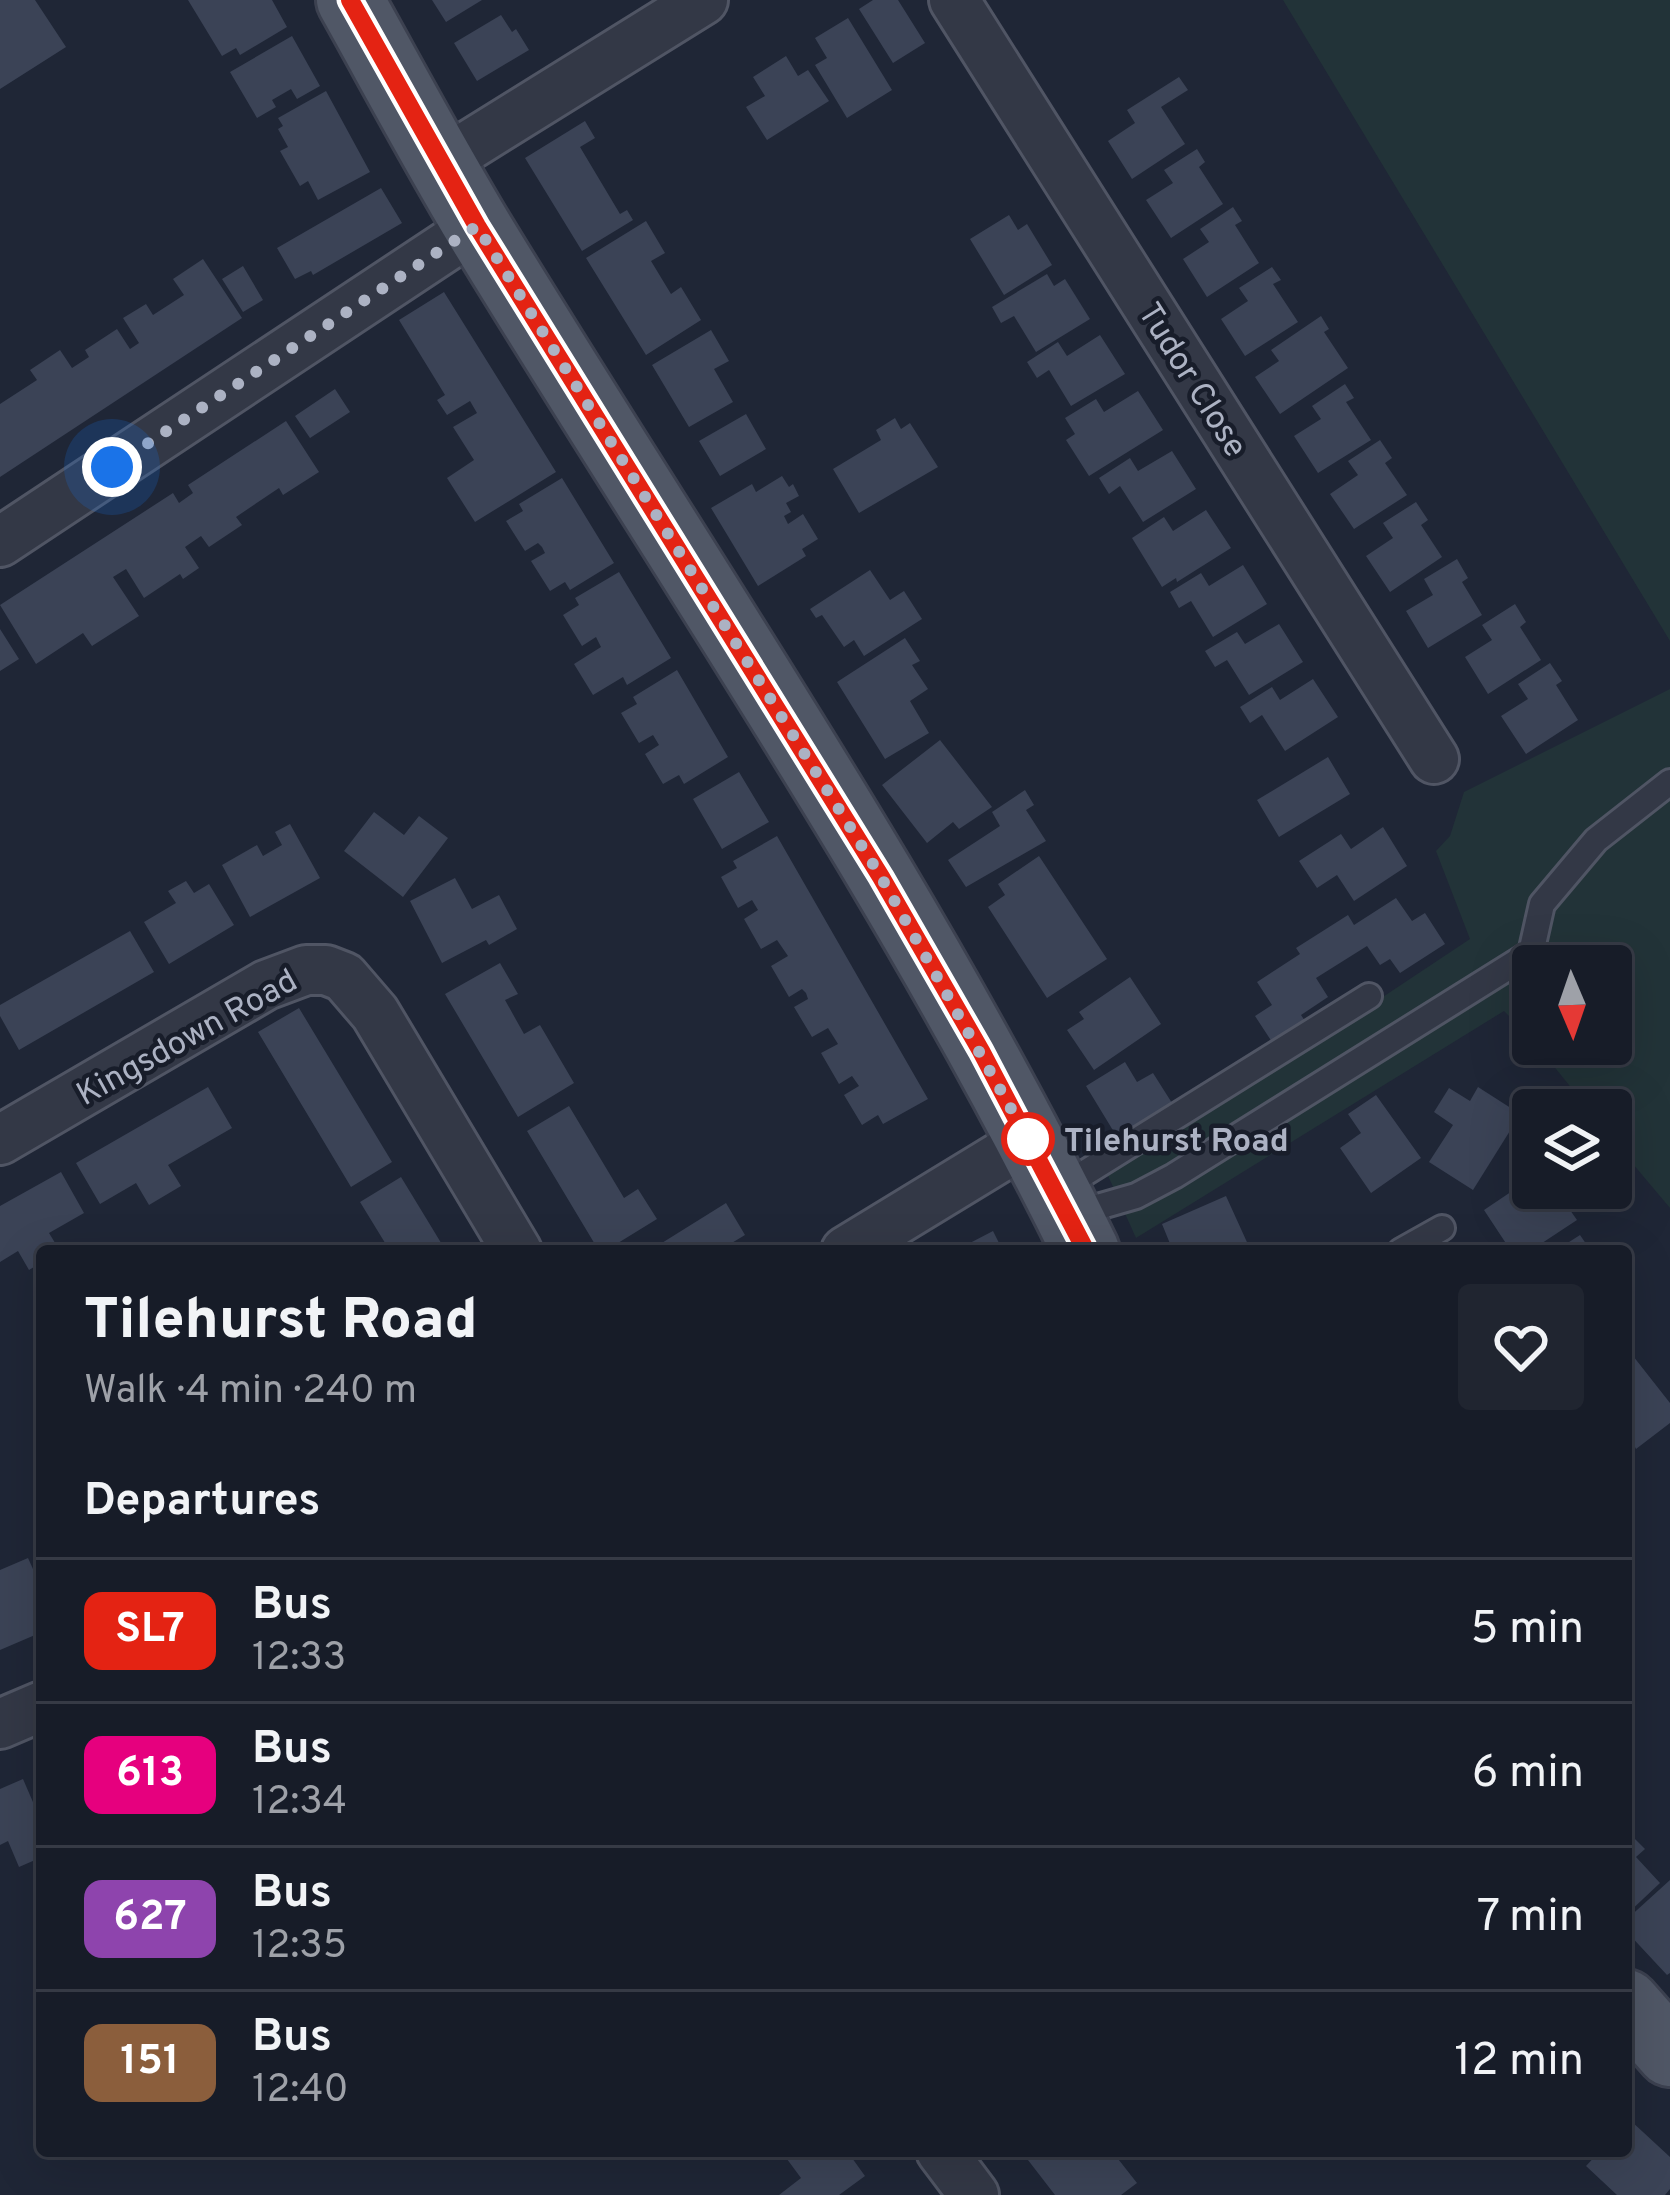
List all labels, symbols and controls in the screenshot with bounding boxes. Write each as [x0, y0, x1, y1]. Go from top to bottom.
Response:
street label: Tudor Close [1127, 296, 1255, 466]
your location [82, 437, 142, 497]
north arrow [1512, 945, 1632, 1065]
map controls [1512, 945, 1632, 1209]
street label: Kingsdown Road [70, 962, 306, 1117]
button: layers [1512, 1089, 1632, 1209]
marker: Tilehurst Road [1003, 1114, 1053, 1164]
place label: Tilehurst Road [1064, 1122, 1289, 1164]
button: heart [1458, 1284, 1584, 1410]
text: Tilehurst Road [84, 1287, 478, 1359]
text: Walk · 4 min · 240 m [84, 1368, 417, 1417]
text: Departures [84, 1474, 320, 1531]
text: Bus [252, 1578, 332, 1635]
text: 5 min [1471, 1602, 1584, 1659]
text: SL7 [115, 1604, 185, 1657]
text: 12:33 [252, 1635, 346, 1684]
text: Bus [252, 1722, 332, 1779]
text: 6 min [1472, 1746, 1584, 1803]
text: 613 [116, 1748, 184, 1801]
text: 12:34 [252, 1779, 347, 1828]
text: Bus [252, 1866, 332, 1923]
text: 7 min [1477, 1890, 1584, 1947]
text: 627 [113, 1892, 187, 1945]
text: 12:35 [252, 1923, 347, 1972]
text: Bus [252, 2010, 332, 2067]
text: 12 min [1454, 2034, 1584, 2091]
text: 151 [120, 2036, 180, 2089]
text: 12:40 [252, 2067, 348, 2116]

